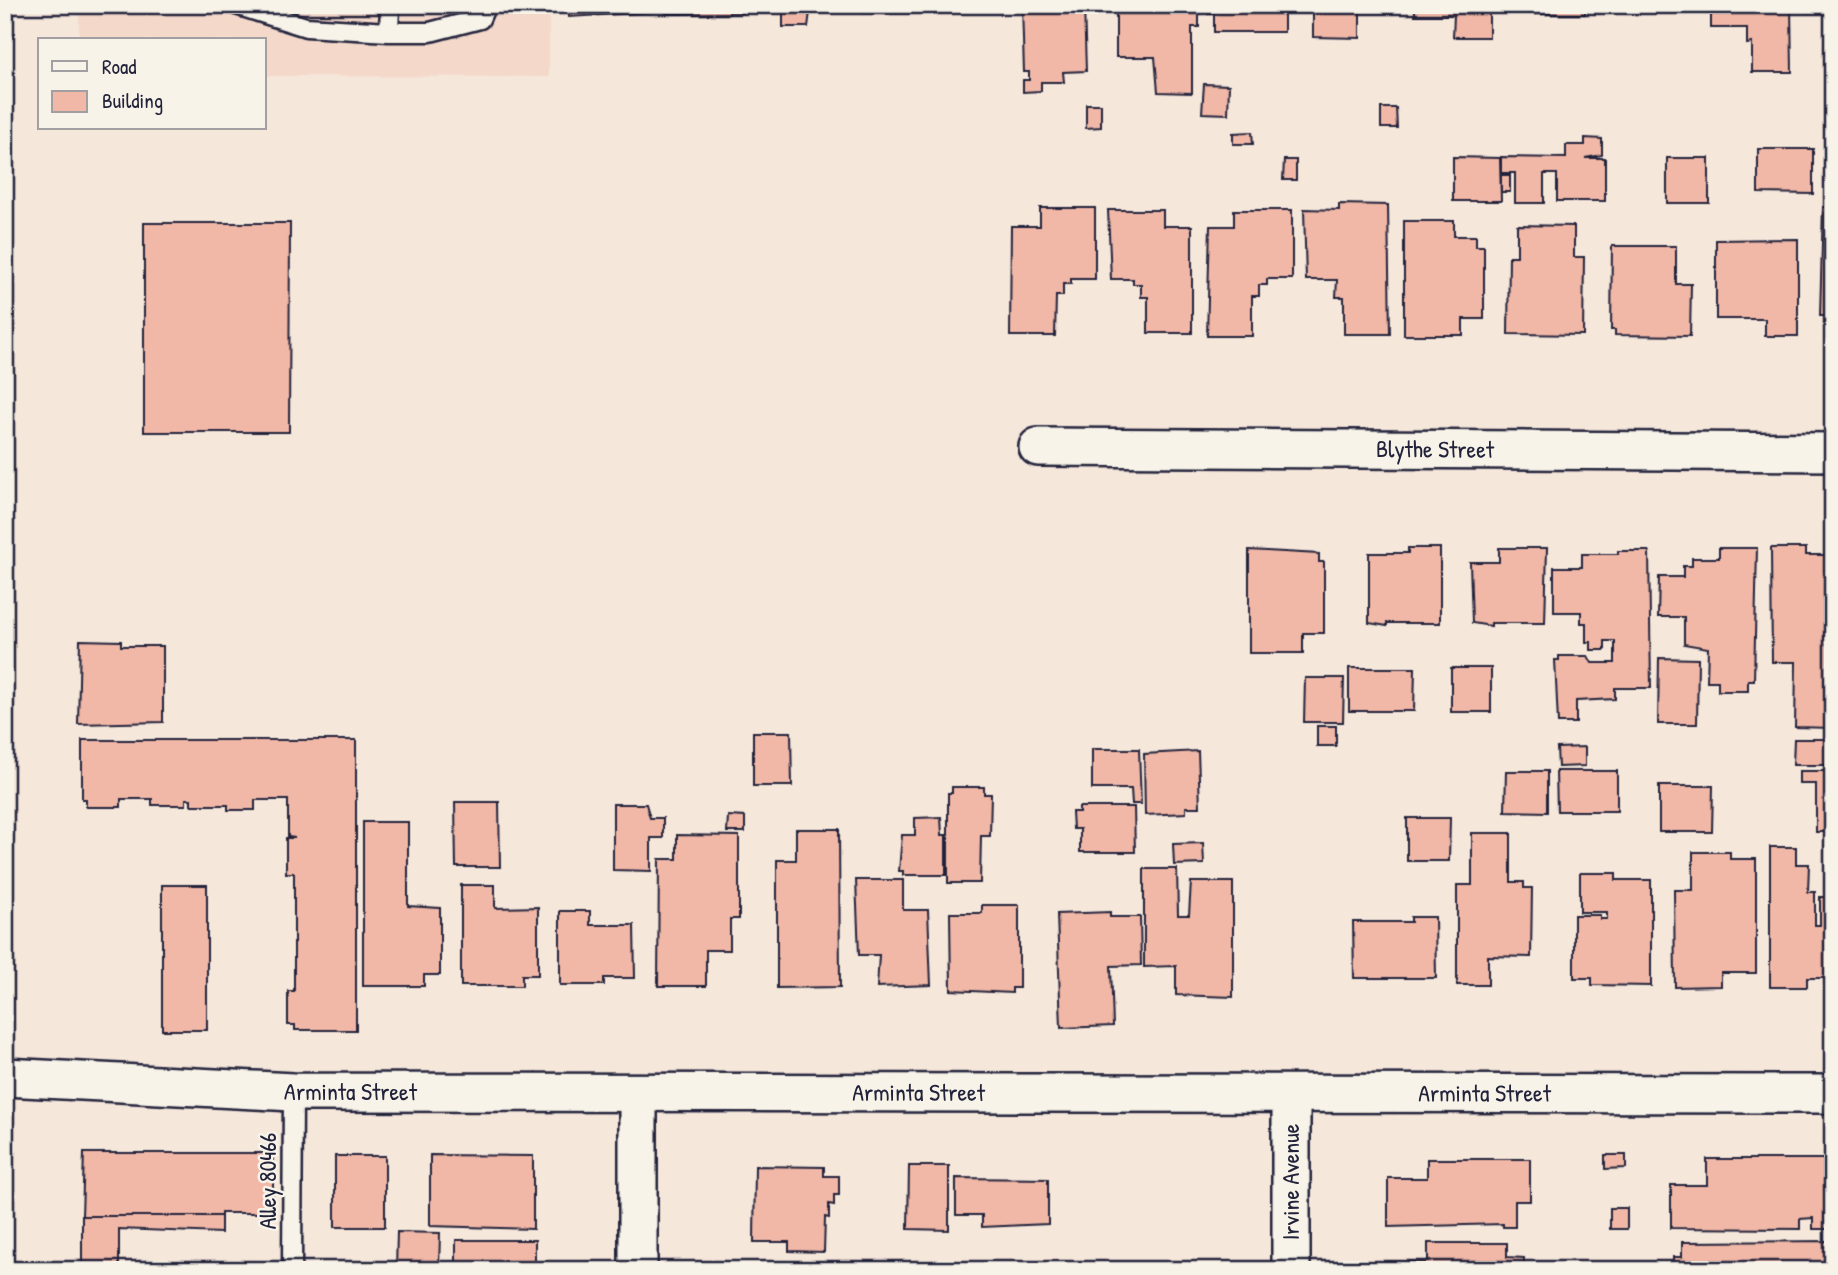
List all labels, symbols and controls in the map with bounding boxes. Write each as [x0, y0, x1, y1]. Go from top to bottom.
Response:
legend [38, 38, 266, 130]
text: Road [102, 52, 136, 81]
text: Building [102, 86, 163, 115]
street label: Blythe Street [1376, 432, 1495, 465]
street label: Arminta Street [283, 1075, 418, 1107]
street label: Arminta Street [852, 1076, 986, 1108]
street label: Arminta Street [1418, 1076, 1552, 1109]
street label: Irvine Avenue [1274, 1123, 1306, 1240]
street label: Alley 80466 [251, 1133, 283, 1229]

